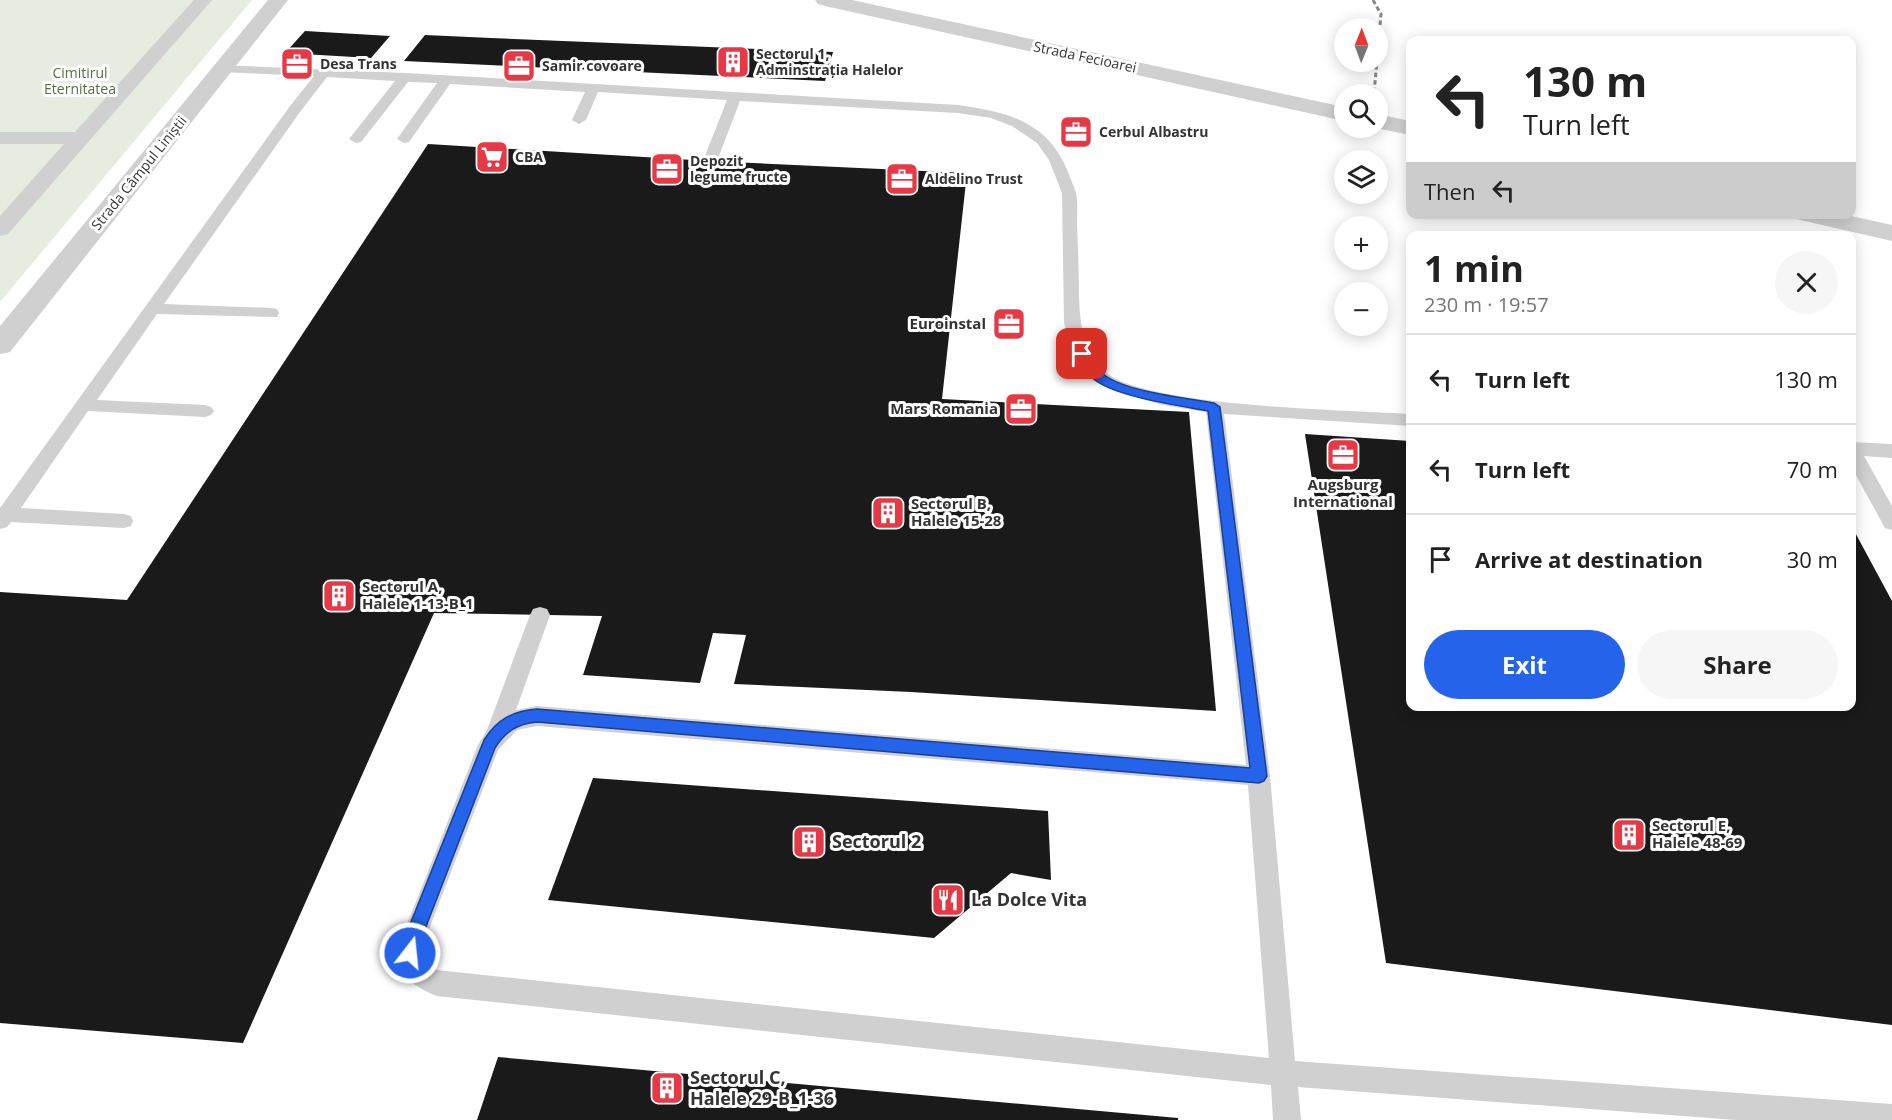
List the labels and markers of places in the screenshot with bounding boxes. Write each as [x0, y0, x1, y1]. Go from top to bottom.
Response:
building icon: Sectorul 1, Adminstrația Halelor [715, 44, 751, 80]
place label: Sectorul 1, Adminstrația Halelor [756, 44, 904, 79]
office icon: Desa Trans [279, 46, 315, 82]
office icon: Samir covoare [501, 48, 537, 84]
place label: Desa Trans [320, 54, 397, 73]
place label: Samir covoare [542, 56, 642, 75]
office icon: Cerbul Albastru [1058, 114, 1094, 150]
place label: Cerbul Albastru [1099, 122, 1208, 141]
supermarket icon: CBA [474, 139, 510, 175]
place label: CBA [515, 147, 543, 166]
office icon: Depozit legume fructe [649, 151, 685, 187]
place label: Depozit legume fructe [690, 151, 788, 186]
office icon: Aldelino Trust [884, 161, 920, 197]
place label: Aldelino Trust [925, 169, 1023, 188]
office icon: Euroinstal [991, 306, 1027, 342]
place label: Euroinstal [910, 313, 986, 333]
pin [1056, 328, 1107, 379]
office icon: Mars Romania [1003, 391, 1039, 427]
place label: Mars Romania [890, 398, 998, 418]
office icon: Augsburg International [1325, 437, 1361, 473]
place label: Augsburg International [1293, 474, 1393, 511]
place label: Sectorul B, Halele 15-28 [911, 493, 1002, 530]
building icon: Sectorul B, Halele 15-28 [870, 495, 906, 531]
place label: Sectorul A, Halele 1-13-B_1 [362, 576, 474, 613]
building icon: Sectorul A, Halele 1-13-B_1 [321, 578, 357, 614]
place label: Sectorul E, Halele 48-69 [1652, 815, 1743, 852]
building icon: Sectorul E, Halele 48-69 [1611, 817, 1647, 853]
building icon: Sectorul 2 [791, 824, 827, 860]
place label: Sectorul 2 [832, 829, 921, 853]
restaurant icon: La Dolce Vita [930, 882, 966, 918]
place label: La Dolce Vita [971, 887, 1087, 911]
place label: Sectorul C, Halele 29-B_1-36 [690, 1065, 834, 1110]
building icon: Sectorul C, Halele 29-B_1-36 [649, 1070, 685, 1106]

